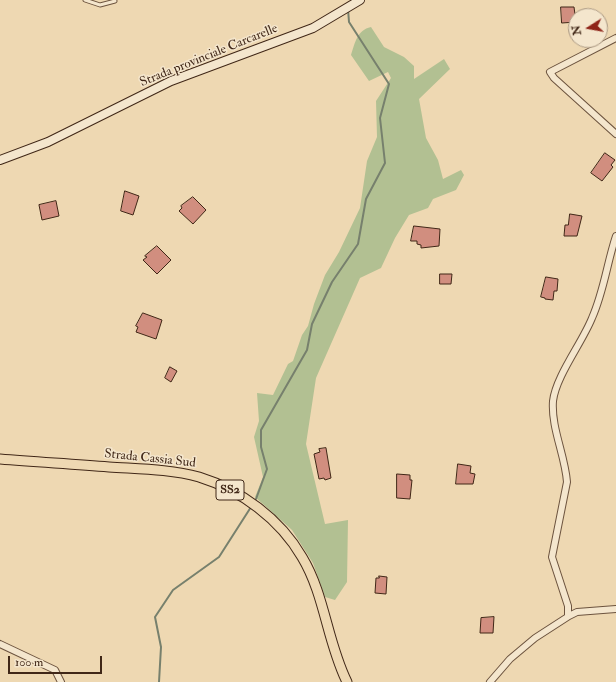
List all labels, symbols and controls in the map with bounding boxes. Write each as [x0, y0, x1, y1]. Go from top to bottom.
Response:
north arrow [568, 8, 608, 48]
street label: Strada provinciale Carcarelle [138, 21, 280, 91]
text: N [569, 24, 584, 36]
street label: Strada Cassia Sud [104, 446, 196, 472]
road number: SS2 [216, 480, 244, 500]
scale bar [10, 648, 104, 674]
text: 100 m [15, 655, 43, 670]

